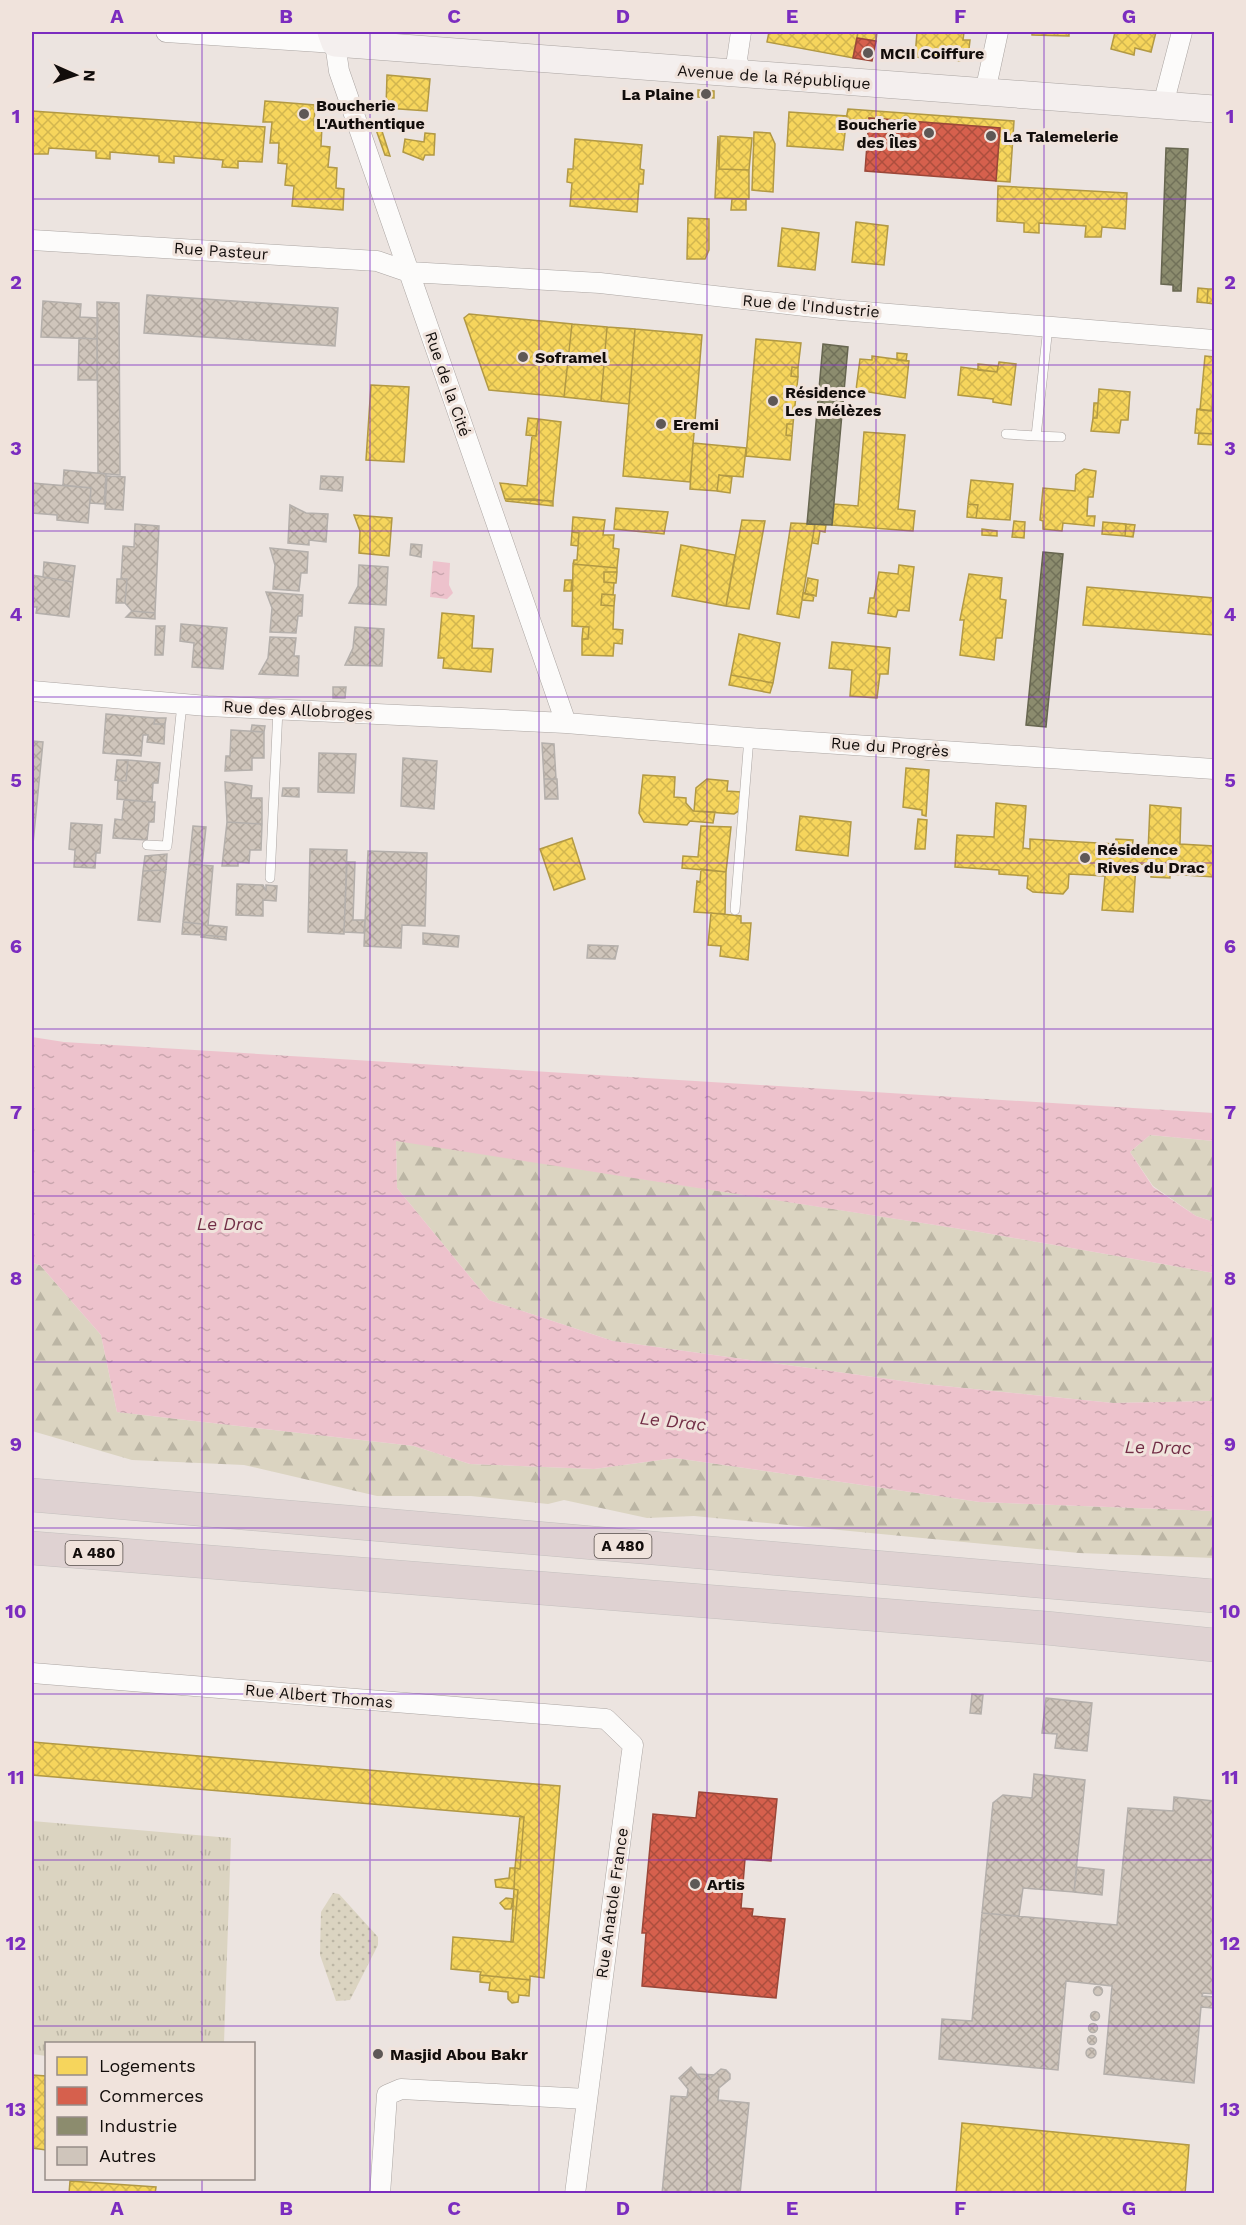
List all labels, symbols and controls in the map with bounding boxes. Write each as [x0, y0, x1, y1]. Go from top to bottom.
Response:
text: A [110, 4, 124, 28]
text: B [279, 4, 293, 28]
text: C [447, 4, 461, 28]
text: D [616, 4, 630, 28]
text: E [786, 4, 798, 28]
text: F [954, 4, 966, 28]
text: G [1122, 4, 1136, 28]
place label: MCII Coiffure [880, 44, 984, 63]
north arrow [45, 45, 105, 105]
marker: MCII Coiffure [861, 46, 875, 60]
street label: Avenue de la République [677, 61, 871, 93]
text: N [80, 69, 99, 82]
place label: La Plaine [622, 85, 694, 104]
marker: La Plaine [699, 87, 713, 101]
place label: Boucherie L'Authentique [316, 96, 425, 133]
text: 1 [12, 104, 20, 128]
text: 1 [1226, 104, 1234, 128]
marker: Boucherie L'Authentique [297, 107, 311, 121]
place label: Boucherie des Îles [838, 115, 917, 152]
marker: Boucherie des Îles [922, 126, 936, 140]
place label: La Talemelerie [1003, 127, 1118, 146]
marker: La Talemelerie [984, 129, 998, 143]
street label: Rue Pasteur [173, 238, 269, 264]
text: 2 [10, 270, 22, 294]
text: 2 [1224, 270, 1236, 294]
street label: Rue de l'Industrie [742, 291, 880, 321]
street label: Rue de la Cité [421, 329, 475, 439]
place label: Soframel [535, 348, 608, 367]
marker: Soframel [516, 350, 530, 364]
place label: Résidence Les Mélèzes [785, 383, 882, 420]
marker: Résidence Les Mélèzes [766, 394, 780, 408]
place label: Eremi [673, 415, 719, 434]
marker: Eremi [654, 417, 668, 431]
text: 3 [10, 436, 22, 460]
text: 3 [1224, 436, 1236, 460]
text: 4 [10, 602, 23, 626]
text: 4 [1224, 602, 1237, 626]
street label: Rue des Allobroges [223, 697, 373, 723]
street label: Rue du Progrès [830, 733, 950, 761]
text: 5 [10, 768, 22, 792]
text: 5 [1224, 768, 1236, 792]
place label: Résidence Rives du Drac [1097, 840, 1205, 877]
marker: Résidence Rives du Drac [1078, 851, 1092, 865]
text: 6 [10, 934, 22, 958]
text: 6 [1224, 934, 1236, 958]
text: 7 [10, 1100, 22, 1124]
text: 7 [1224, 1100, 1236, 1124]
water label: Le Drac [197, 1213, 264, 1234]
text: 8 [10, 1266, 22, 1290]
text: 8 [1224, 1266, 1236, 1290]
water label: Le Drac [639, 1407, 708, 1435]
text: 9 [10, 1432, 22, 1456]
text: 9 [1224, 1432, 1236, 1456]
water label: Le Drac [1125, 1436, 1192, 1458]
road number: A 480 [594, 1534, 652, 1558]
road number: A 480 [66, 1541, 122, 1565]
text: 10 [5, 1599, 27, 1623]
text: 10 [1219, 1599, 1241, 1623]
street label: Rue Albert Thomas [244, 1680, 394, 1712]
text: 11 [7, 1765, 25, 1789]
text: 11 [1221, 1765, 1239, 1789]
street label: Rue Anatole France [592, 1826, 632, 1980]
place label: Artis [707, 1875, 745, 1894]
marker: Artis [688, 1877, 702, 1891]
text: 12 [6, 1931, 26, 1955]
text: 12 [1220, 1931, 1240, 1955]
legend [45, 2042, 255, 2180]
place label: Masjid Abou Bakr [390, 2045, 528, 2064]
marker: Masjid Abou Bakr [371, 2047, 385, 2061]
text: Logements [99, 2055, 196, 2076]
text: Commerces [99, 2085, 204, 2106]
text: 13 [6, 2097, 26, 2121]
text: 13 [1220, 2097, 1240, 2121]
text: Industrie [99, 2115, 177, 2136]
text: Autres [99, 2145, 156, 2166]
text: A [110, 2196, 124, 2220]
text: B [279, 2196, 293, 2220]
text: C [447, 2196, 461, 2220]
text: D [616, 2196, 630, 2220]
text: E [786, 2196, 798, 2220]
text: F [954, 2196, 966, 2220]
text: G [1122, 2196, 1136, 2220]

